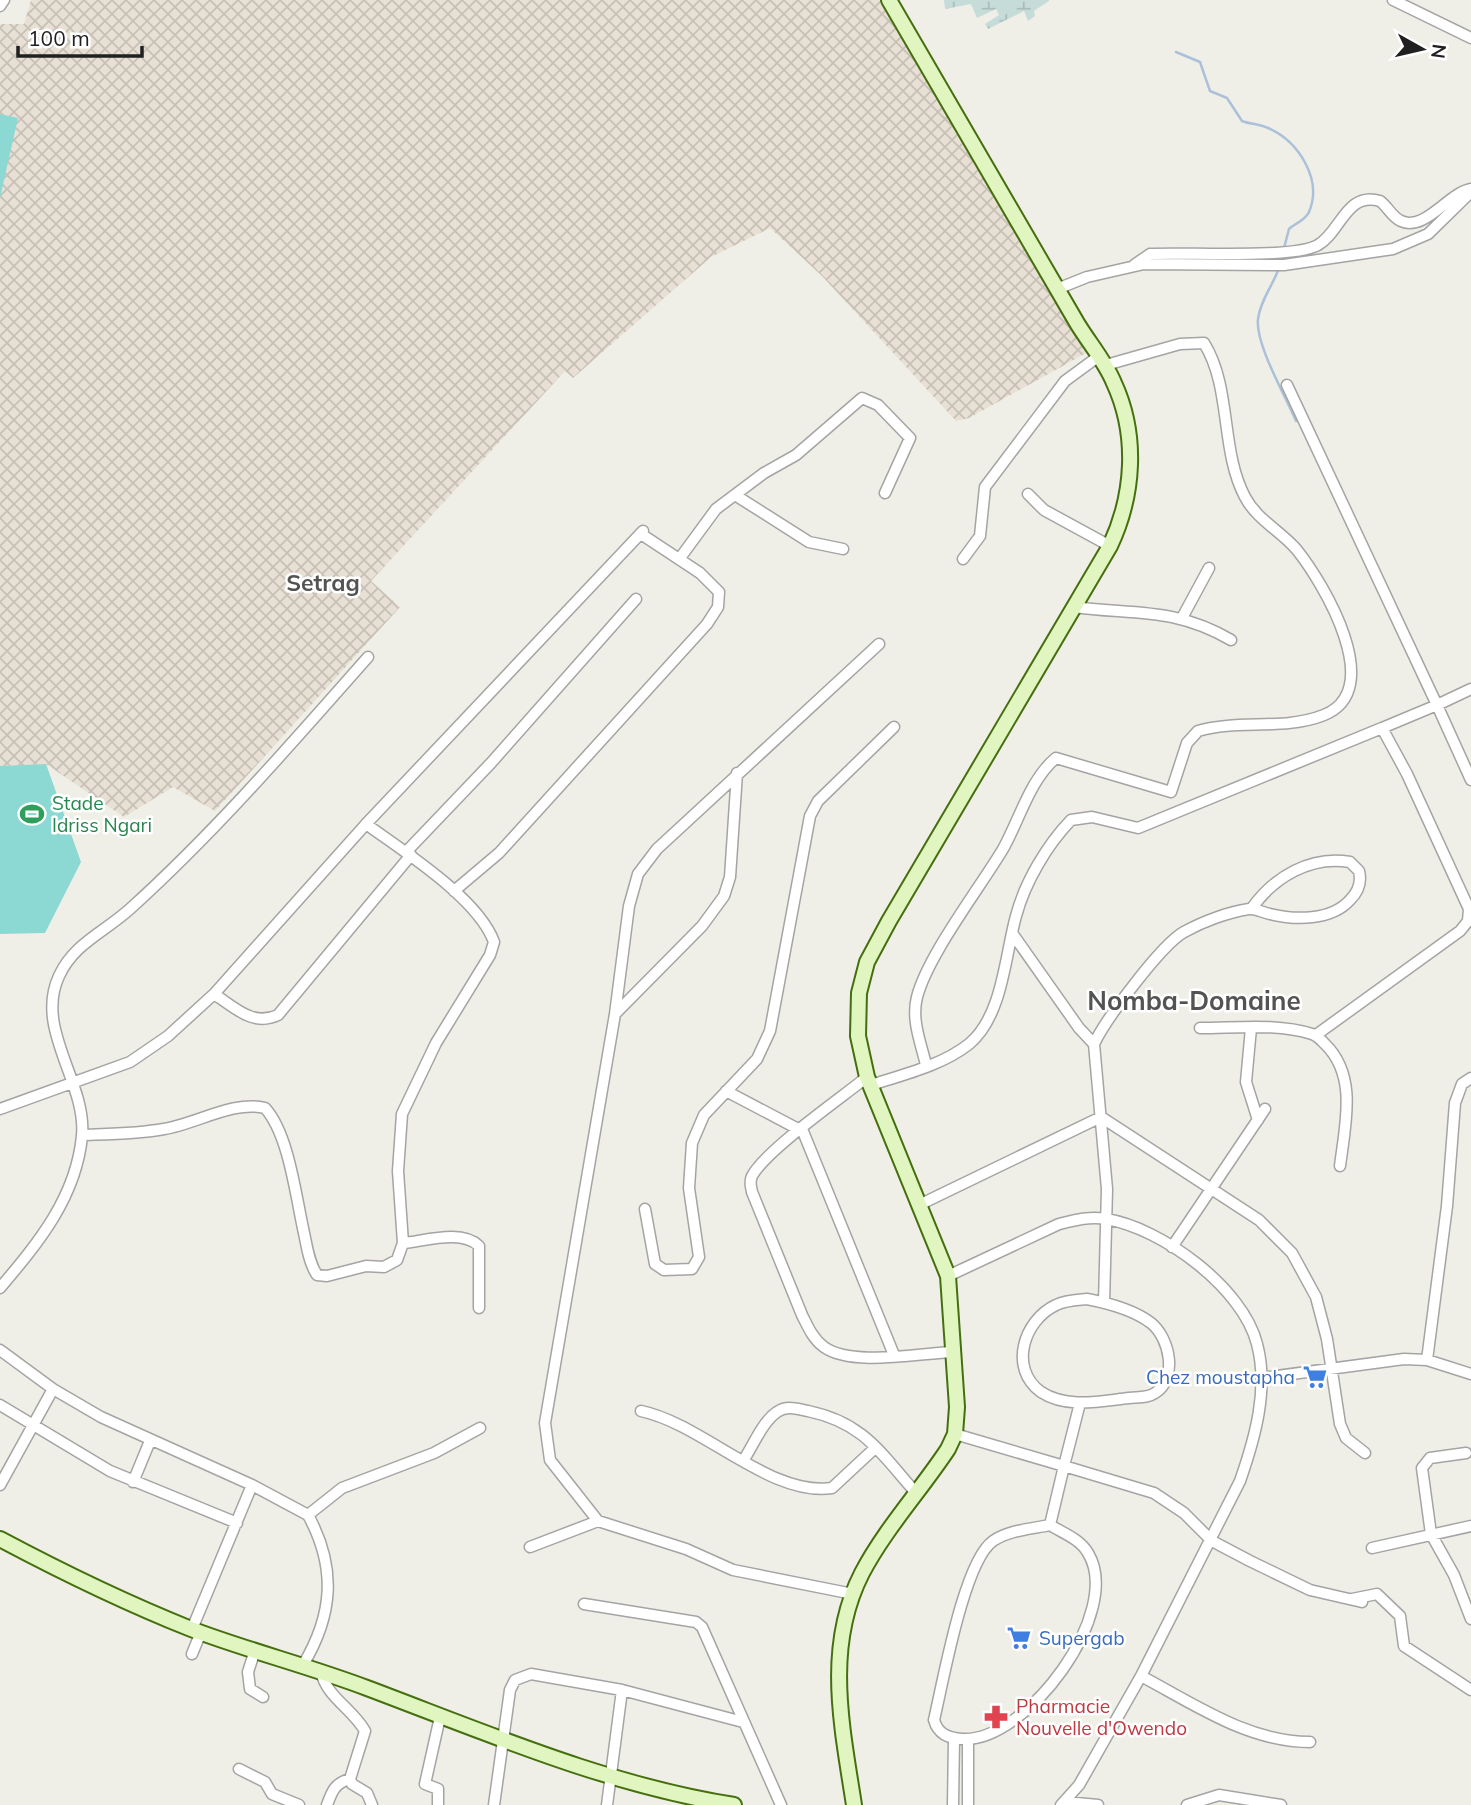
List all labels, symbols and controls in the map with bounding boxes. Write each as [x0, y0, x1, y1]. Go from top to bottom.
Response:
scale bar [18, 14, 142, 58]
north arrow [1387, 14, 1457, 84]
text: 100 m [28, 25, 90, 51]
text: N [1426, 43, 1452, 60]
district label: Setrag [286, 568, 360, 597]
place label: Stade Idriss Ngari [52, 791, 152, 837]
sports icon: Stade Idriss Ngari [18, 800, 46, 828]
district label: Nomba-Domaine [1087, 984, 1301, 1017]
supermarket icon: Chez moustapha [1301, 1363, 1329, 1391]
place label: Chez moustapha [1146, 1365, 1295, 1389]
supermarket icon: Supergab [1005, 1624, 1033, 1652]
place label: Supergab [1039, 1626, 1125, 1650]
place label: Pharmacie Nouvelle d'Owendo [1016, 1694, 1187, 1740]
pharmacy icon: Pharmacie Nouvelle d'Owendo [982, 1703, 1010, 1731]

